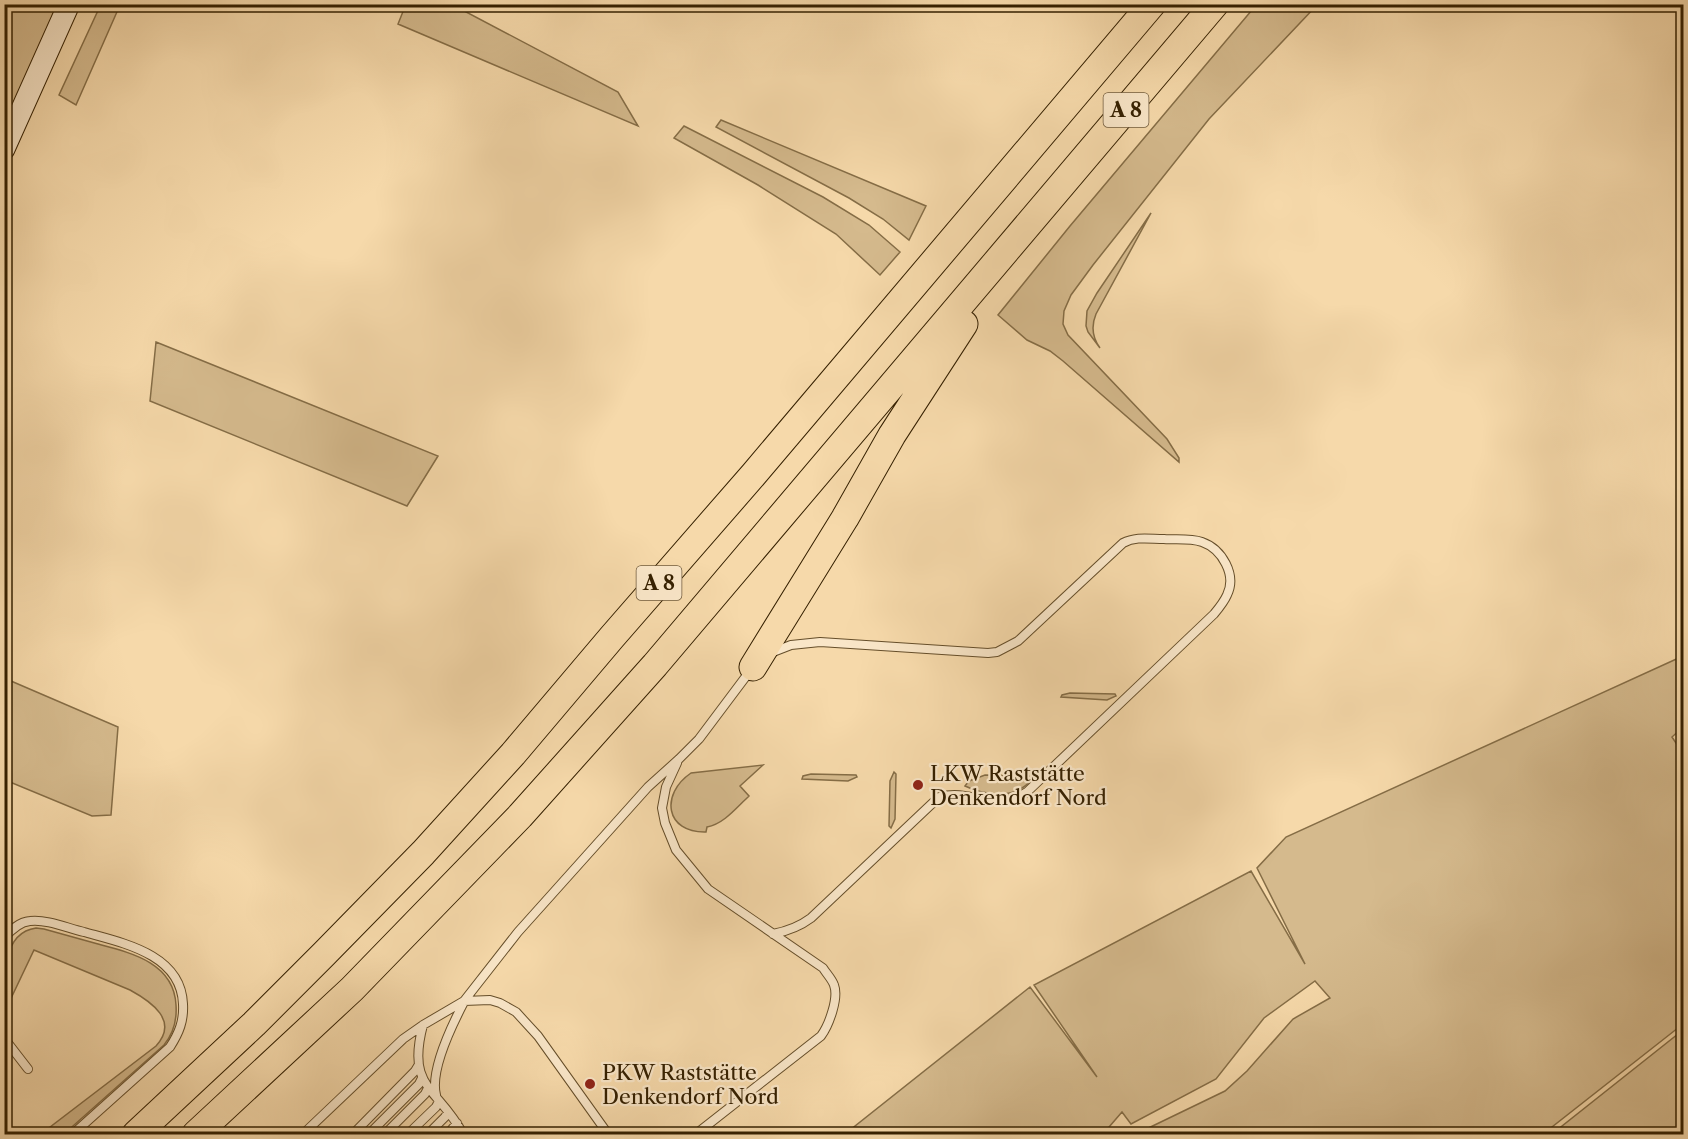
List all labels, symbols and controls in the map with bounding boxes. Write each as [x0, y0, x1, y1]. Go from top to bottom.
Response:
road number: A 8 [1104, 93, 1148, 127]
road number: A 8 [636, 566, 682, 600]
place label: LKW Raststätte Denkendorf Nord [930, 761, 1107, 810]
marker: LKW Raststätte Denkendorf Nord [911, 778, 925, 792]
place label: PKW Raststätte Denkendorf Nord [602, 1060, 779, 1109]
marker: PKW Raststätte Denkendorf Nord [583, 1077, 597, 1091]

